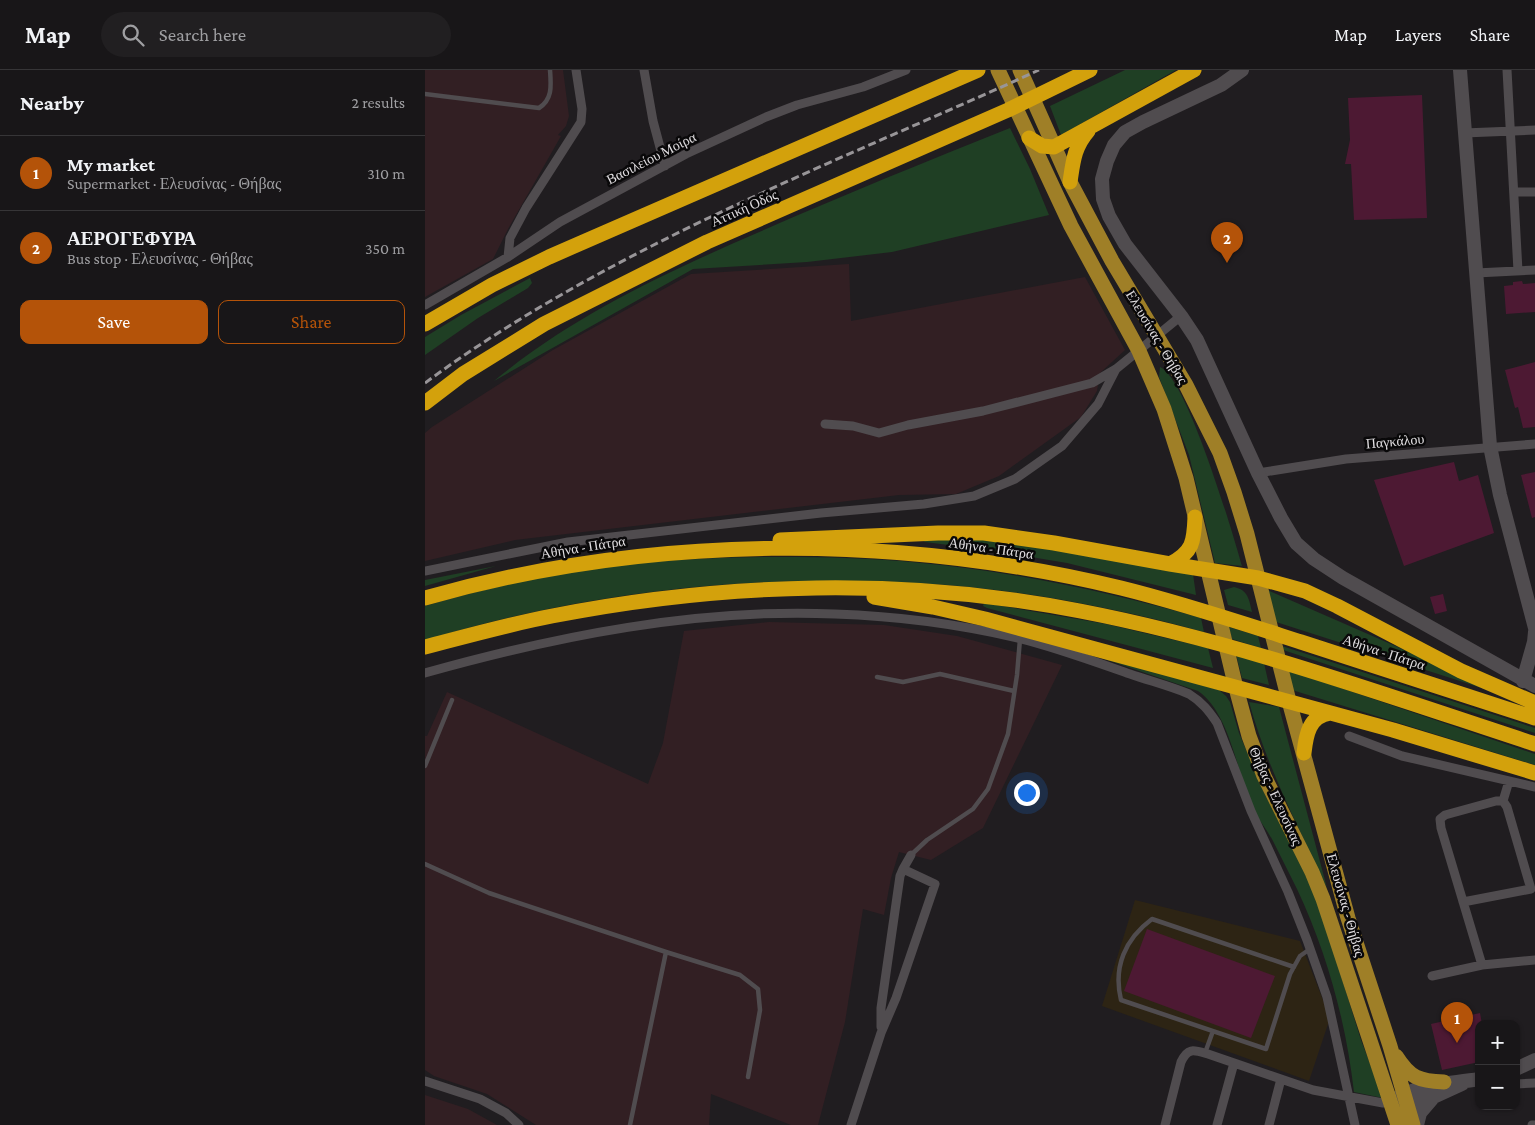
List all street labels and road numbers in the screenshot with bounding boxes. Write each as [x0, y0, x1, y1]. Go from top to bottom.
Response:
street label: Βασιλείου Μοίρα [603, 128, 699, 187]
street label: Αττική Οδός [708, 186, 780, 230]
street label: Ελευσίνας - Θήβας [1123, 287, 1192, 387]
street label: Παγκάλου [1365, 430, 1425, 452]
street label: Αθήνα - Πάτρα [540, 532, 627, 562]
street label: Αθήνα - Πάτρα [948, 534, 1035, 562]
street label: Αθήνα - Πάτρα [1341, 631, 1428, 673]
street label: Θήβας - Ελευσίνας [1246, 744, 1306, 848]
street label: Ελευσίνας - Θήβας [1324, 852, 1368, 959]

